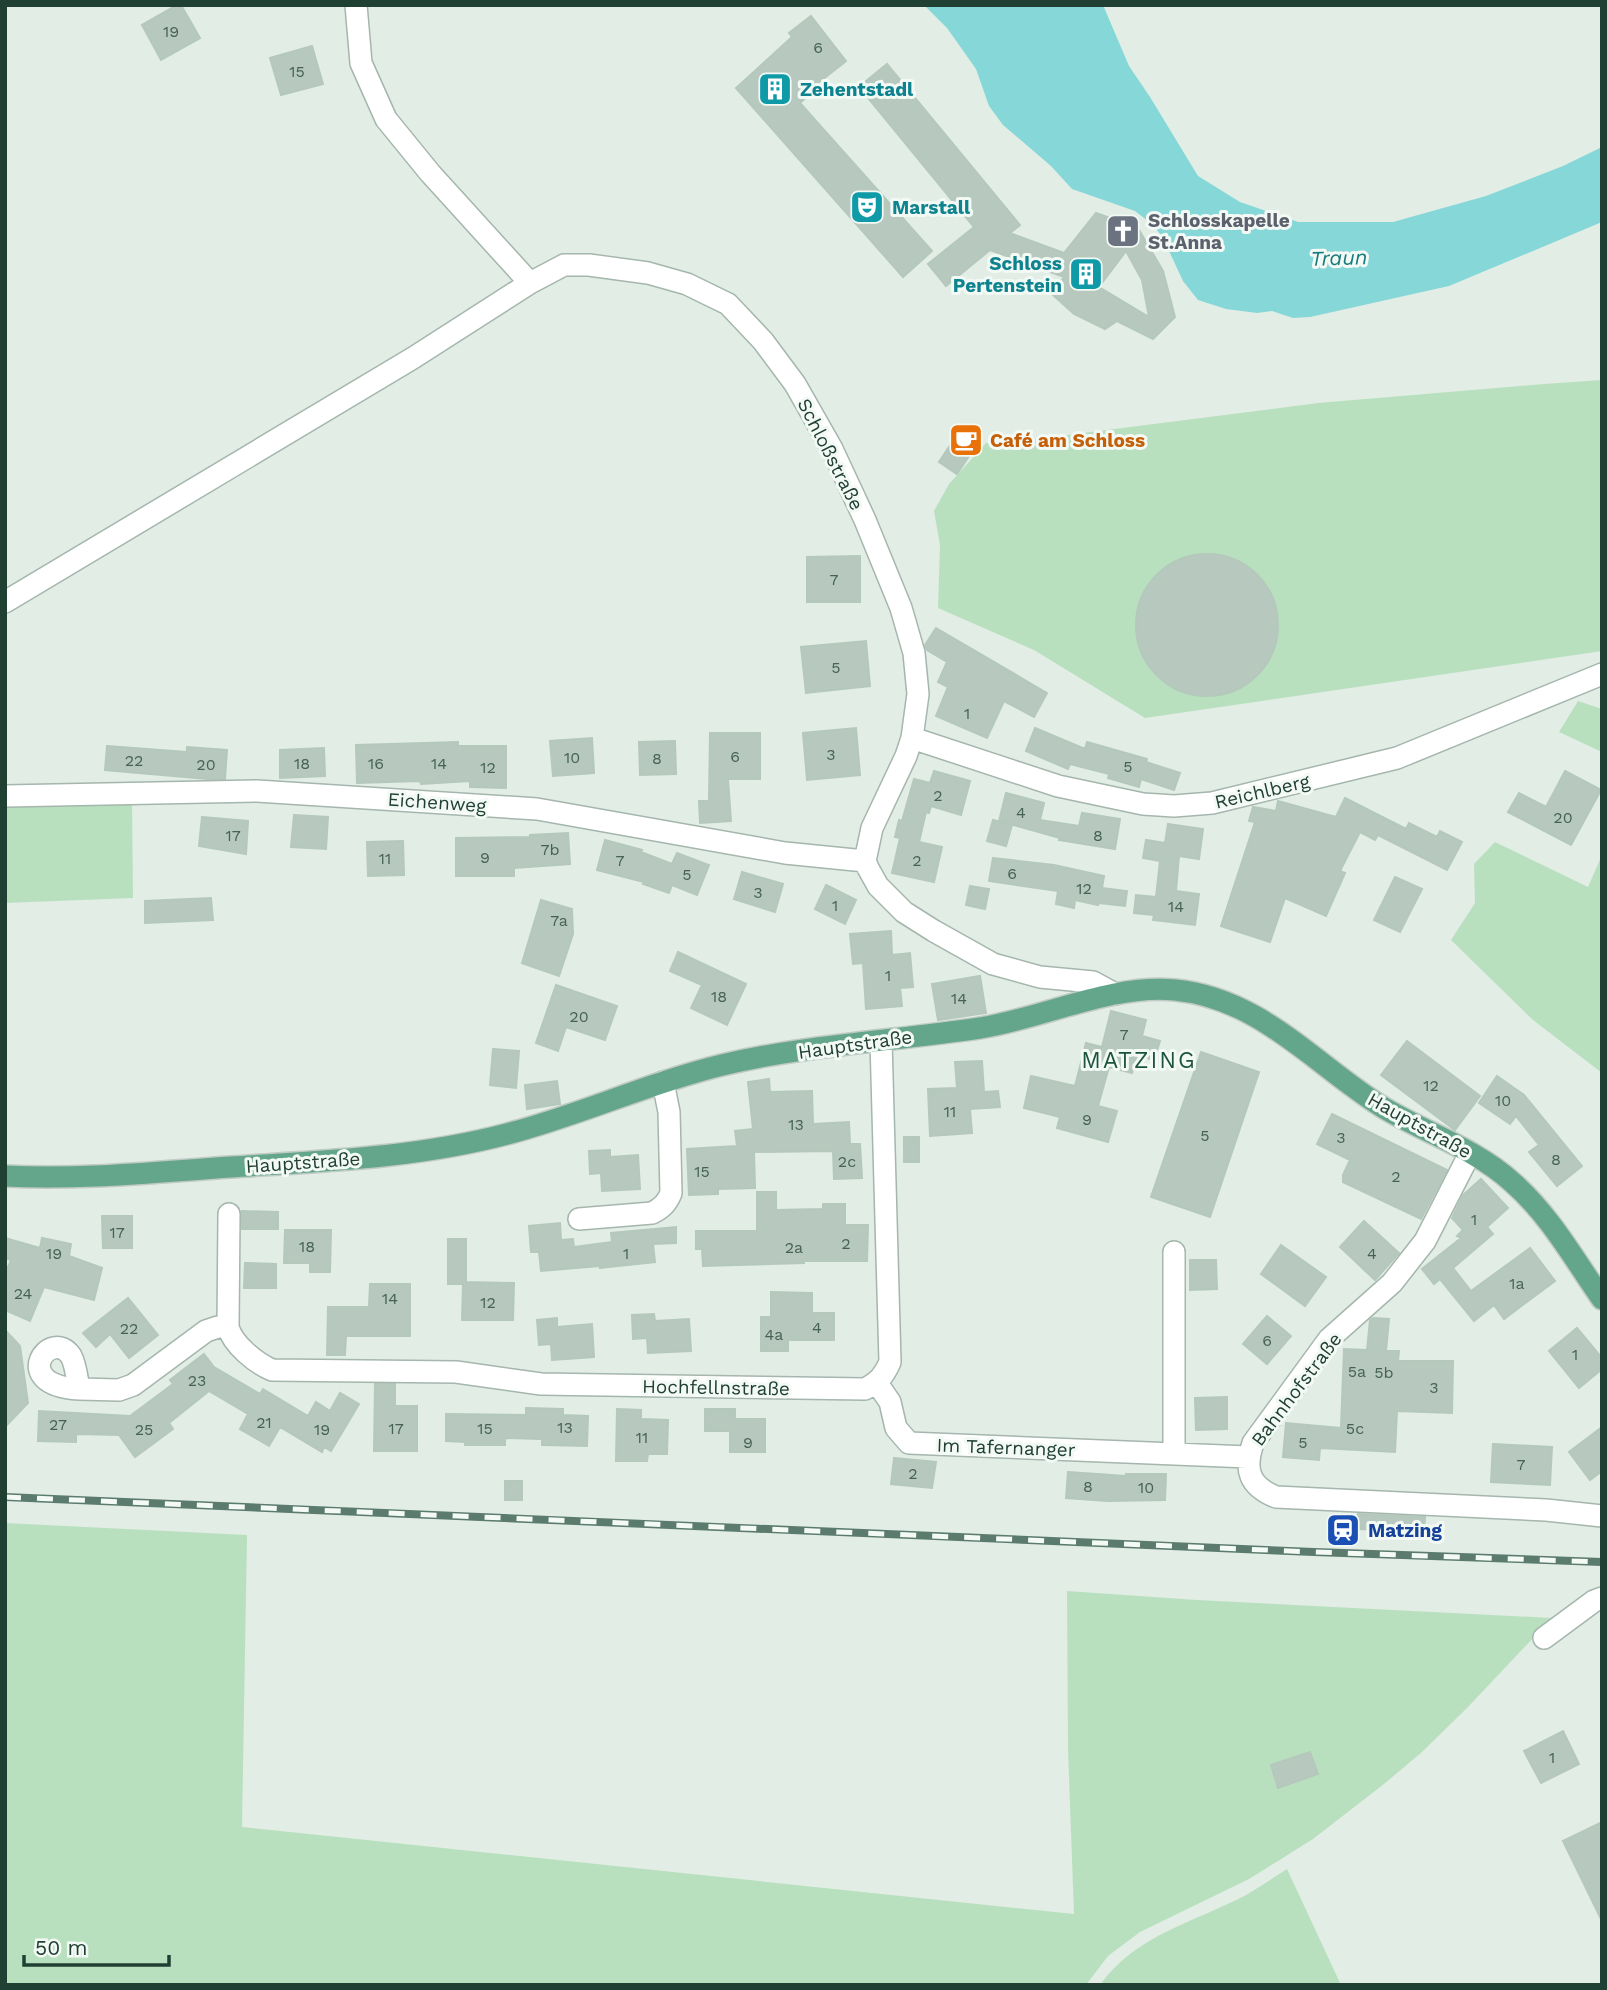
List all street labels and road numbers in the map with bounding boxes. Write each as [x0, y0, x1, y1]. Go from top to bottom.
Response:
street label: Schloßstraße [793, 394, 869, 514]
street label: Reichlberg [1212, 769, 1313, 814]
street label: Eichenweg [387, 788, 488, 817]
street label: Hauptstraße [797, 1025, 914, 1064]
street label: Hauptstraße [1364, 1088, 1476, 1163]
street label: Hauptstraße [245, 1147, 361, 1178]
street label: Bahnhofstraße [1246, 1328, 1347, 1451]
street label: Hochfellnstraße [642, 1375, 790, 1400]
street label: Im Tafernanger [936, 1434, 1076, 1461]

